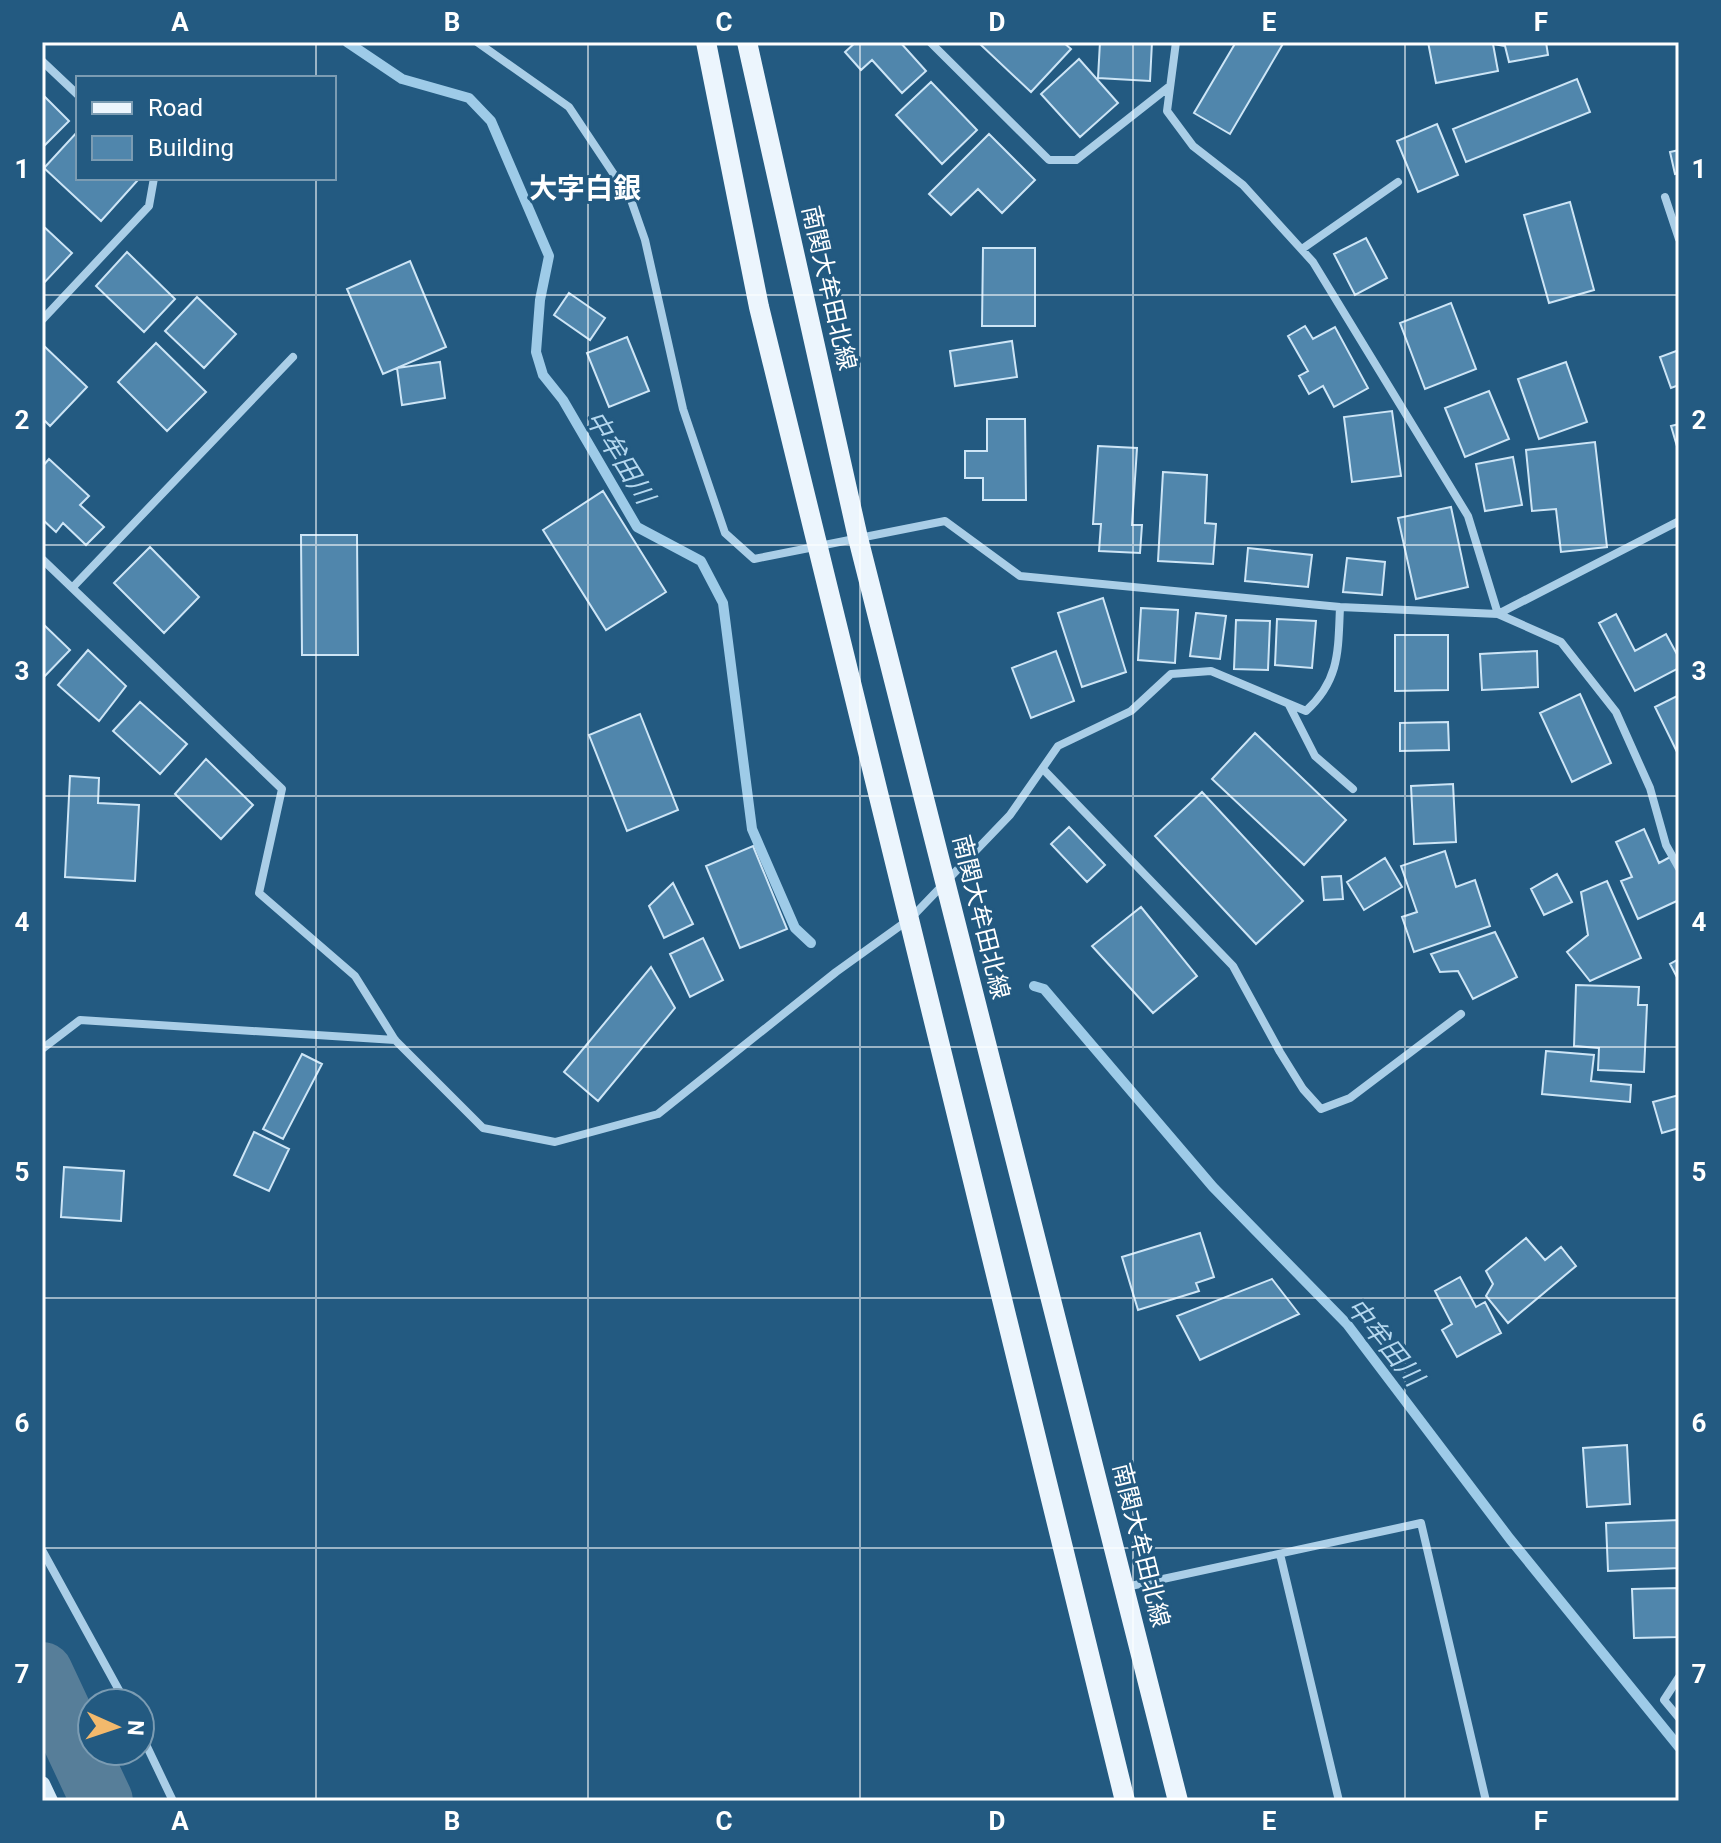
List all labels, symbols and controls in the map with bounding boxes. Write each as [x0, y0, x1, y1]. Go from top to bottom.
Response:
text: A [171, 7, 189, 37]
text: B [444, 7, 460, 37]
text: C [715, 7, 733, 37]
text: D [989, 7, 1005, 37]
text: E [1262, 7, 1277, 37]
text: F [1534, 7, 1548, 37]
legend [76, 76, 336, 180]
text: Road [148, 94, 203, 122]
text: Building [148, 134, 234, 162]
text: 1 [15, 154, 29, 184]
text: 1 [1692, 154, 1706, 184]
district label: 大字白銀 [529, 172, 641, 205]
street label: 南関大牟田北線 [796, 203, 862, 373]
text: 2 [15, 405, 29, 435]
water label: 中牟田川 [580, 405, 662, 512]
text: 2 [1692, 405, 1706, 435]
text: 3 [15, 656, 29, 686]
text: 3 [1692, 656, 1706, 686]
street label: 南関大牟田北線 [947, 832, 1015, 1002]
text: 4 [15, 907, 30, 937]
text: 4 [1692, 907, 1707, 937]
text: 5 [15, 1157, 29, 1187]
text: 5 [1692, 1157, 1706, 1187]
water label: 中牟田川 [1341, 1292, 1431, 1394]
text: 6 [15, 1408, 30, 1438]
text: 6 [1692, 1408, 1707, 1438]
street label: 南関大牟田北線 [1107, 1460, 1175, 1630]
text: 7 [15, 1659, 29, 1689]
text: 7 [1692, 1659, 1706, 1689]
north arrow [76, 1687, 156, 1767]
text: N [123, 1720, 148, 1736]
text: A [171, 1806, 189, 1836]
text: B [444, 1806, 460, 1836]
text: C [715, 1806, 733, 1836]
text: D [989, 1806, 1005, 1836]
text: E [1262, 1806, 1277, 1836]
text: F [1534, 1806, 1548, 1836]

